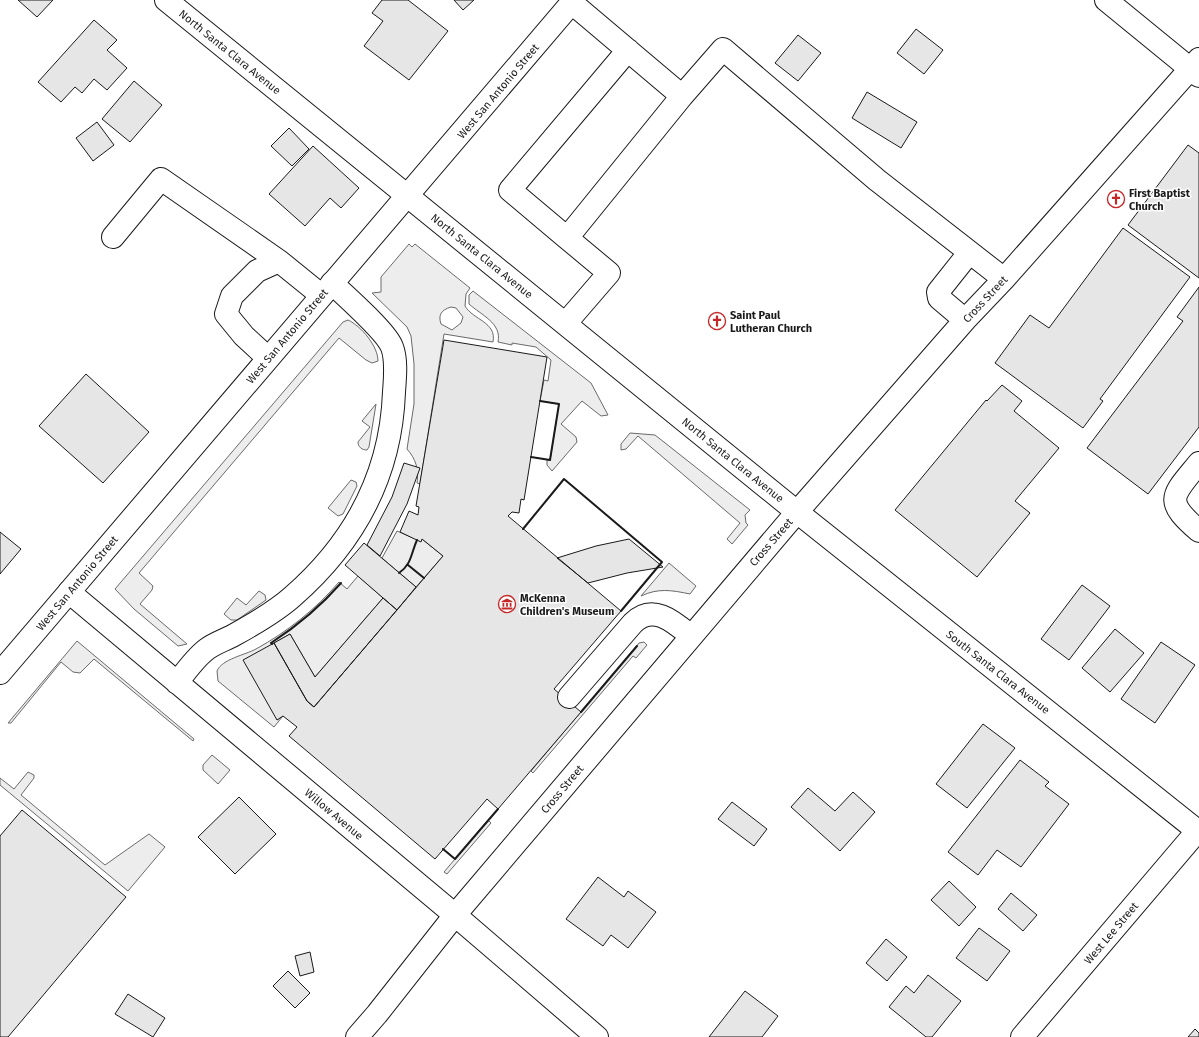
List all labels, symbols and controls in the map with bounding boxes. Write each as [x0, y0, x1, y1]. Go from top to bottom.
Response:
street label: North Santa Clara Avenue [176, 7, 283, 97]
street label: West San Antonio Street [455, 41, 542, 141]
place label: First Baptist Church [1129, 187, 1191, 213]
church icon: First Baptist Church [1106, 189, 1126, 209]
street label: North Santa Clara Avenue [428, 211, 535, 301]
street label: Cross Street [960, 273, 1010, 325]
street label: West San Antonio Street [244, 286, 331, 386]
place label: Saint Paul Lutheran Church [730, 309, 812, 335]
church icon: Saint Paul Lutheran Church [707, 311, 727, 331]
street label: North Santa Clara Avenue [679, 415, 786, 505]
street label: Cross Street [747, 516, 796, 569]
street label: West San Antonio Street [34, 533, 121, 633]
place label: McKenna Children's Museum [520, 592, 614, 618]
museum icon: McKenna Children's Museum [497, 594, 517, 614]
street label: South Santa Clara Avenue [943, 628, 1052, 717]
street label: Cross Street [538, 762, 586, 816]
street label: Willow Avenue [302, 786, 366, 843]
street label: West Lee Street [1082, 900, 1141, 967]

